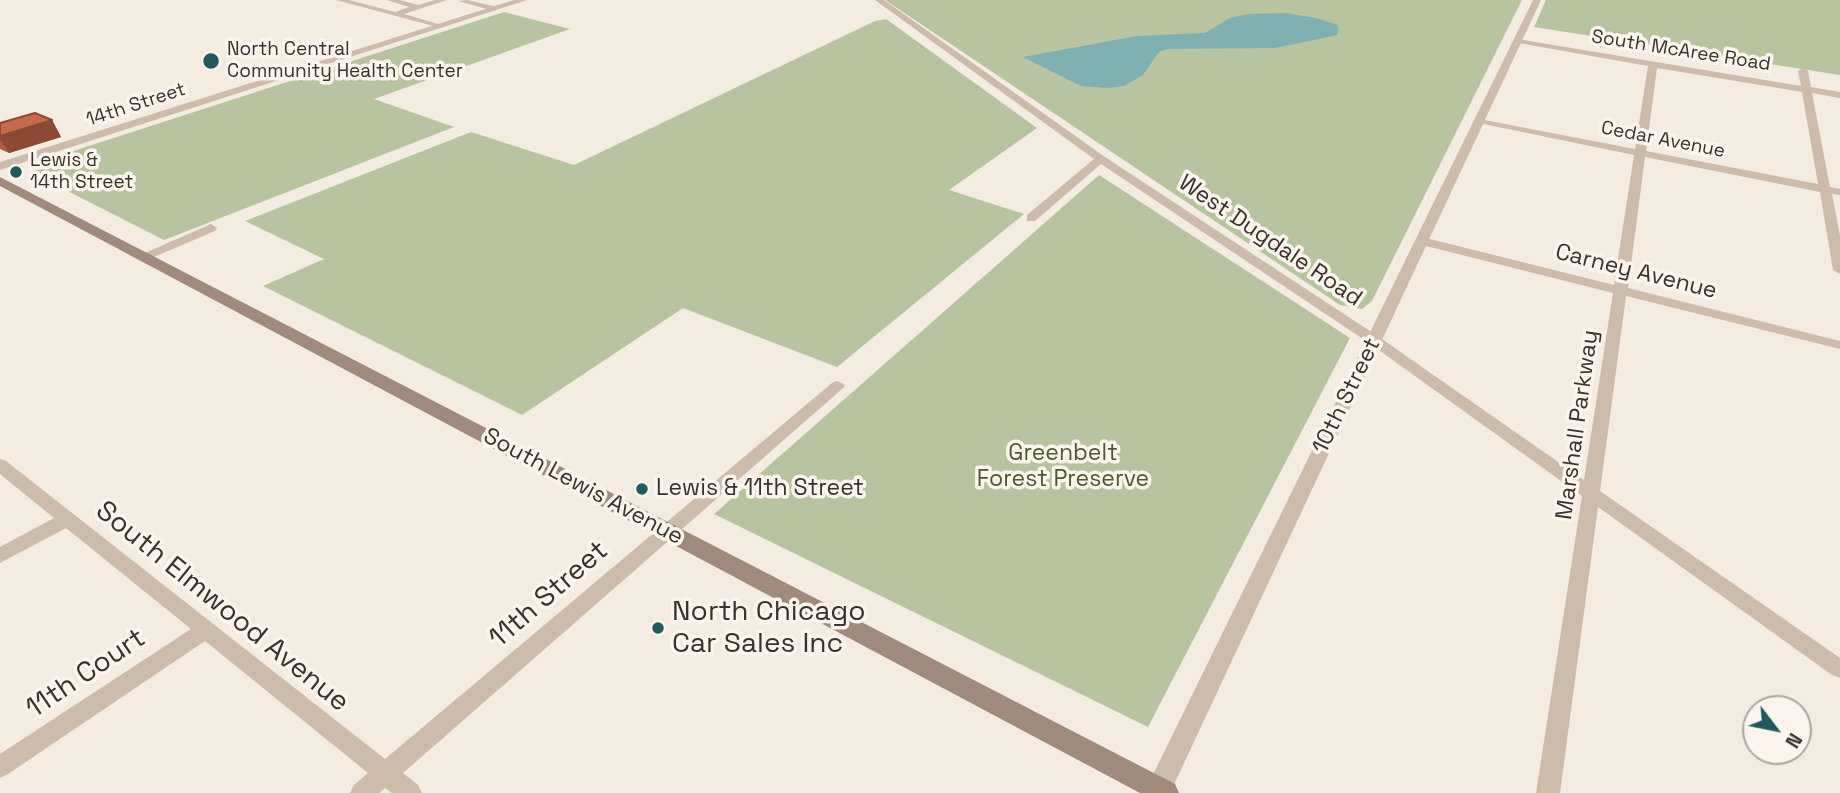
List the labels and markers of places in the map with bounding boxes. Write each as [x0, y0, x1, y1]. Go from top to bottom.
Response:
place label: North Central Community Health Center [227, 39, 463, 83]
marker: North Central Community Health Center [201, 51, 221, 71]
place label: Lewis & 14th Street [30, 150, 133, 194]
marker: Lewis & 14th Street [8, 164, 24, 180]
place label: Lewis & 11th Street [656, 475, 864, 503]
marker: Lewis & 11th Street [634, 481, 650, 497]
place label: North Chicago Car Sales Inc [672, 595, 865, 661]
marker: North Chicago Car Sales Inc [650, 620, 666, 636]

